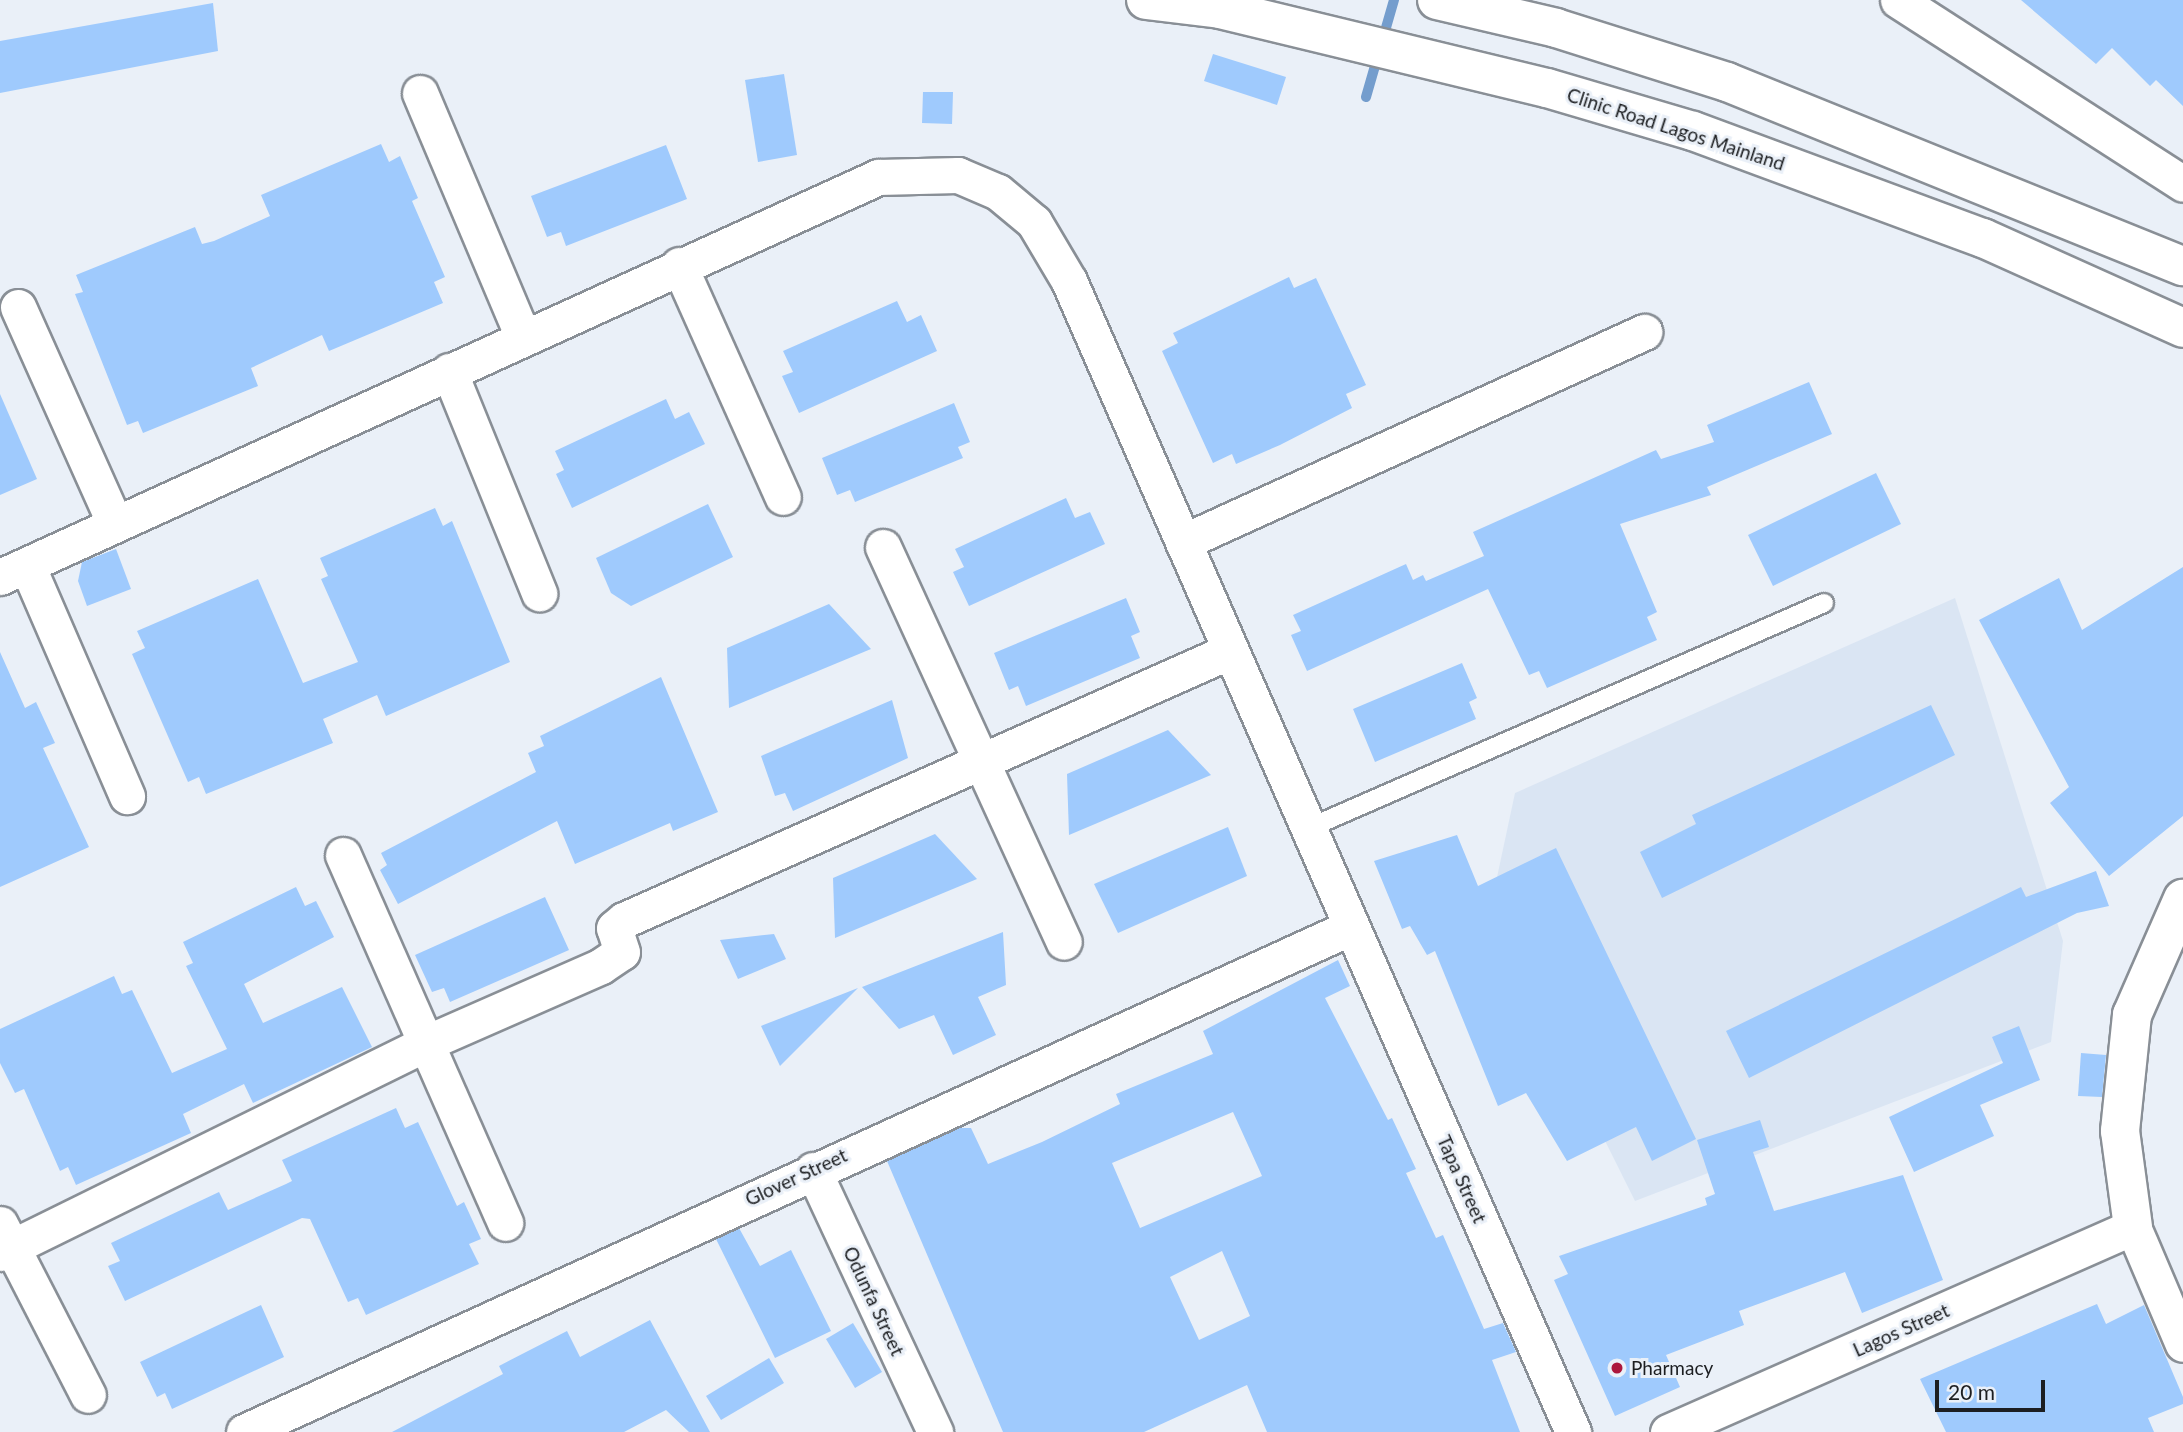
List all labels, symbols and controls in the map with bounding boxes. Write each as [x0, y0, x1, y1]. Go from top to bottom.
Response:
street label: Clinic Road Lagos Mainland [1564, 83, 1788, 175]
street label: Tapa Street [1433, 1132, 1491, 1226]
street label: Glover Street [741, 1143, 851, 1211]
street label: Odunfa Street [839, 1243, 909, 1359]
street label: Lagos Street [1849, 1299, 1953, 1361]
place label: Pharmacy [1631, 1357, 1713, 1379]
marker: Pharmacy [1609, 1360, 1625, 1376]
scale bar [1938, 1366, 2048, 1410]
text: 20 m [1948, 1379, 1995, 1404]

